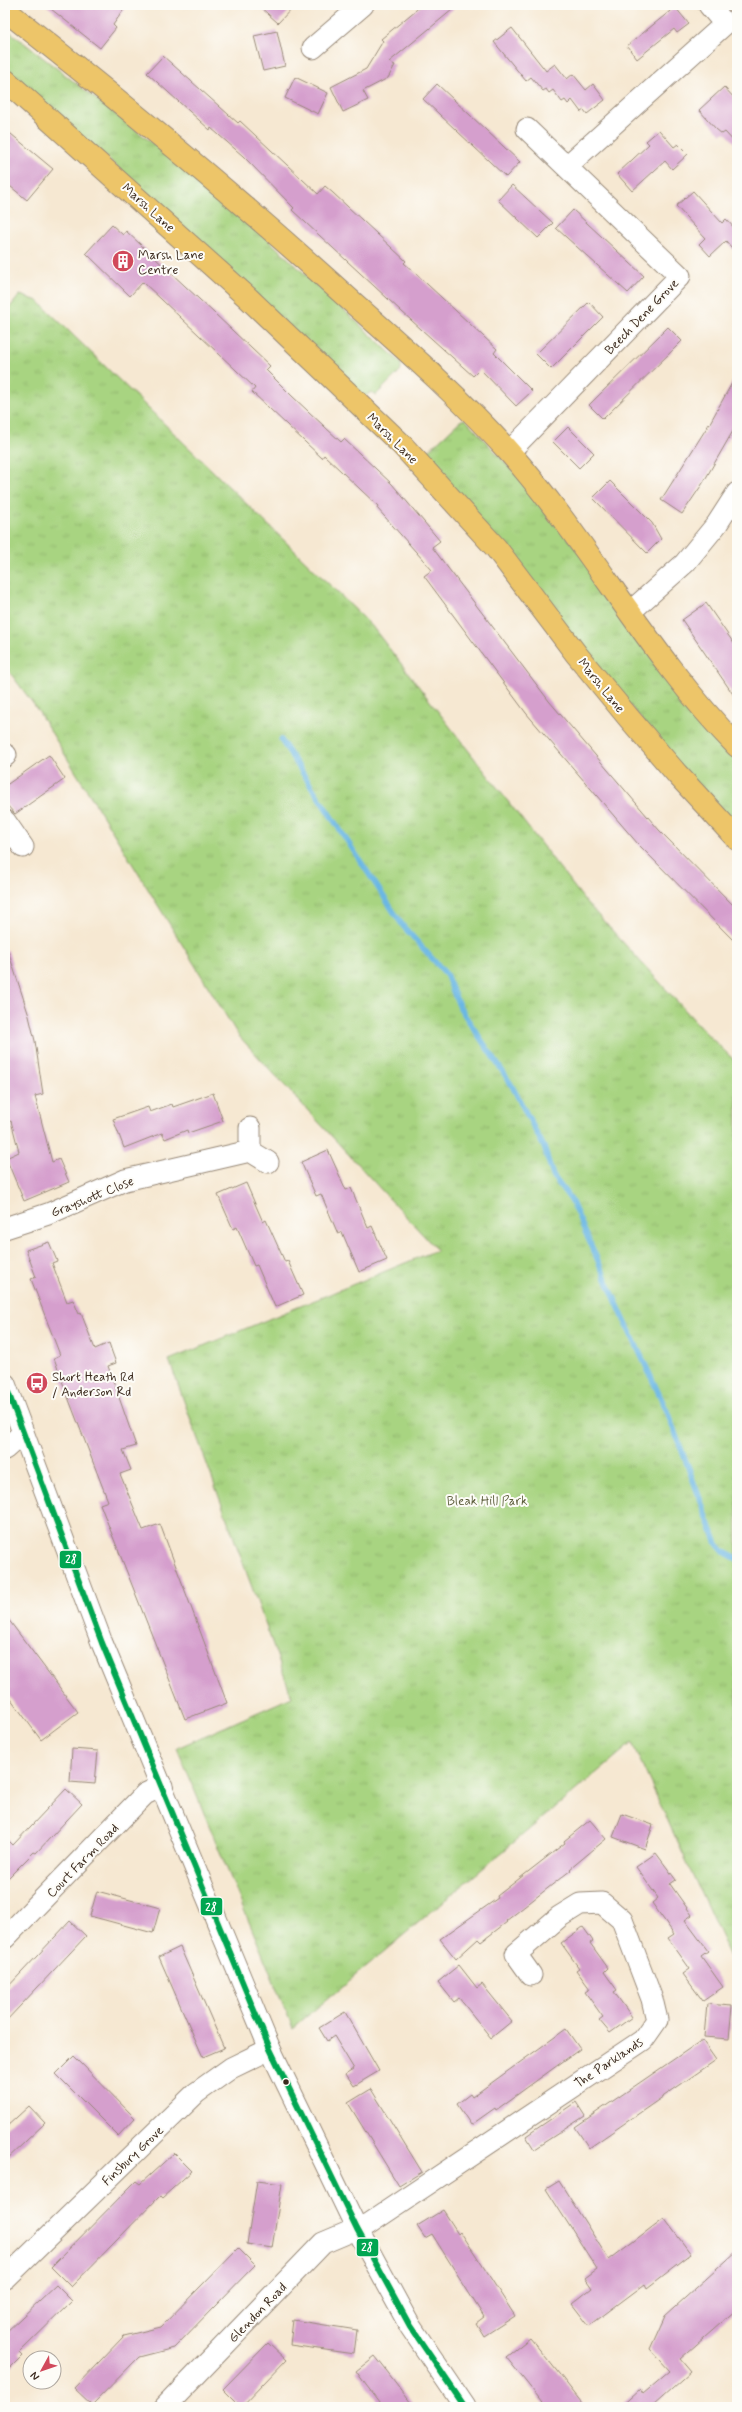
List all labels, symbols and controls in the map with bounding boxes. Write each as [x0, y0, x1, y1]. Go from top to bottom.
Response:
street label: Marsh Lane [118, 180, 178, 237]
place label: Marsh Lane Centre [138, 247, 204, 279]
building icon: Marsh Lane Centre [110, 248, 136, 274]
street label: Beech Dene Grove [601, 275, 683, 359]
street label: Marsh Lane [363, 410, 421, 468]
street label: Marsh Lane [574, 655, 628, 717]
street label: Grayshott Close [49, 1173, 137, 1222]
place label: Short Heath Rd / Anderson Rd [52, 1369, 134, 1401]
bus stop icon: Short Heath Rd / Anderson Rd [24, 1370, 50, 1396]
park label: Bleak Hill Park [447, 1493, 528, 1510]
line badge: 28 [59, 1550, 82, 1569]
text: 28 [65, 1553, 77, 1567]
street label: Court Farm Road [43, 1820, 123, 1902]
line badge: 28 [200, 1897, 223, 1916]
text: 28 [205, 1901, 217, 1915]
street label: The Parklands [571, 2034, 647, 2092]
unlabelled marker [281, 2077, 291, 2087]
street label: Finsbury Grove [99, 2122, 168, 2190]
line badge: 28 [356, 2238, 379, 2257]
text: 28 [361, 2241, 373, 2255]
street label: Glendon Road [225, 2279, 291, 2347]
north arrow [22, 2350, 62, 2390]
text: N [27, 2368, 43, 2383]

